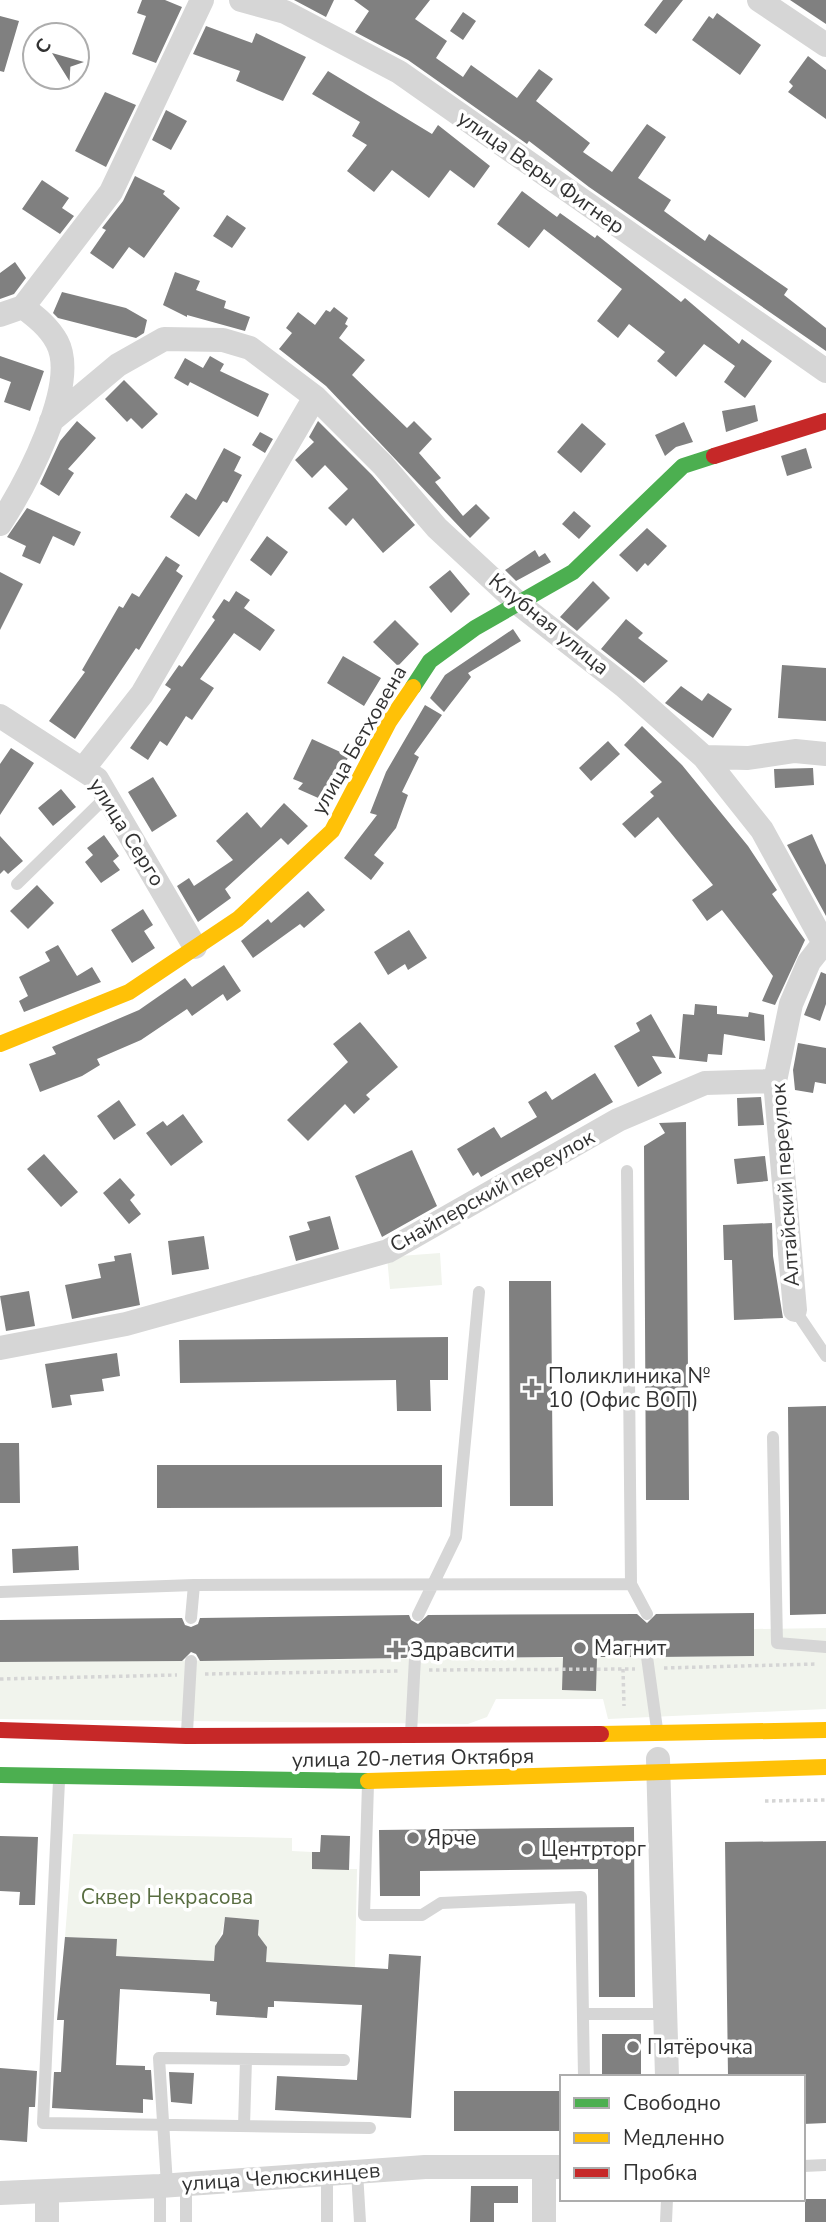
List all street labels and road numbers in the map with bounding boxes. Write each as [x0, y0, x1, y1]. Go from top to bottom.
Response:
street label: улица Веры Фигнер [452, 104, 630, 240]
street label: Клубная улица [483, 567, 615, 681]
street label: улица Бетховена [305, 660, 413, 820]
street label: улица Серго [83, 773, 171, 891]
street label: Алтайский переулок [764, 1081, 806, 1288]
street label: Снайперский переулок [385, 1123, 600, 1259]
street label: улица 20-летия Октября [292, 1742, 534, 1774]
street label: улица Челюскинцев [181, 2156, 381, 2198]

